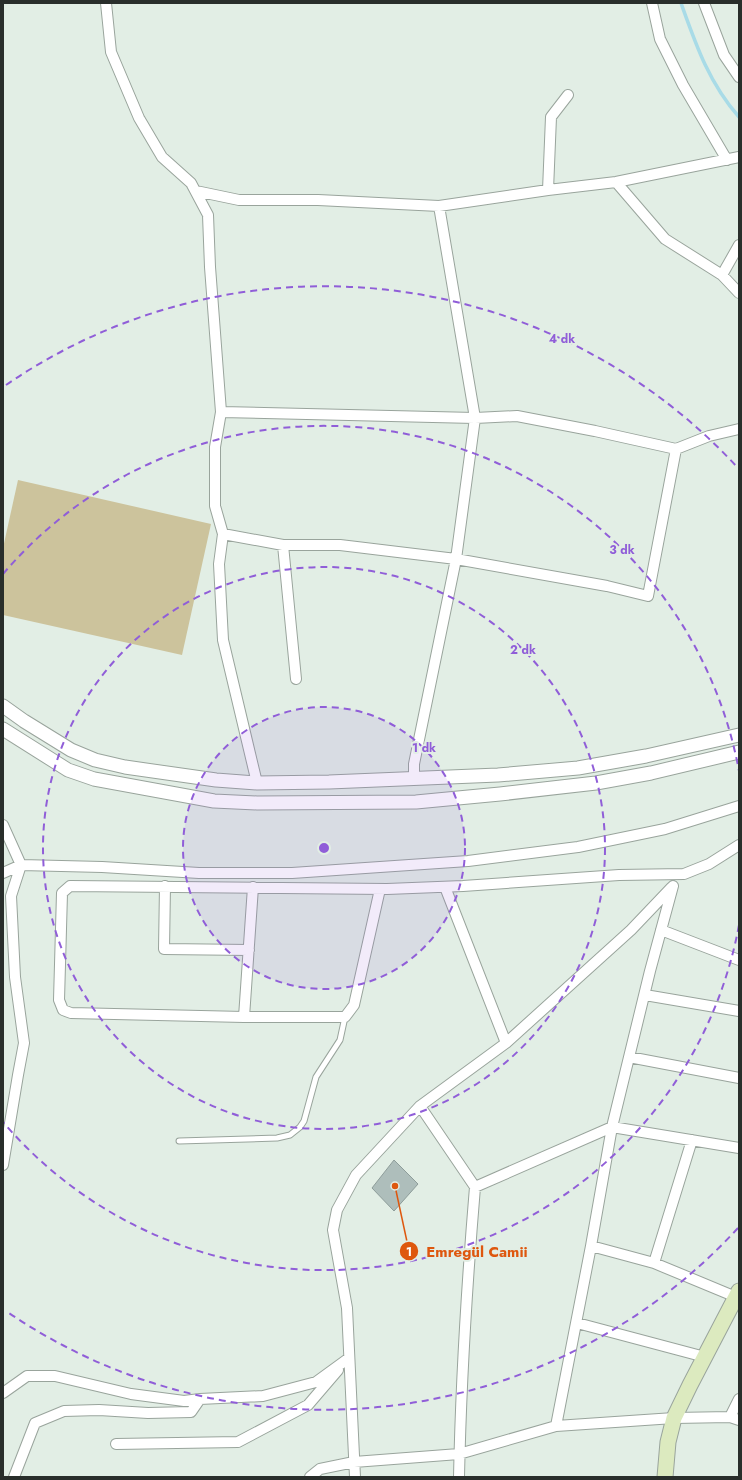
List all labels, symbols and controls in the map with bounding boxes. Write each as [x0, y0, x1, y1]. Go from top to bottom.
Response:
text: 4 dk [549, 330, 575, 348]
text: 3 dk [609, 541, 635, 559]
text: 2 dk [510, 641, 536, 659]
text: 1 dk [412, 739, 436, 757]
centre of rings [317, 841, 331, 855]
callout: Emregül Camii [399, 1238, 536, 1265]
text: Emregül Camii [426, 1241, 528, 1263]
text: 1 [406, 1243, 412, 1261]

